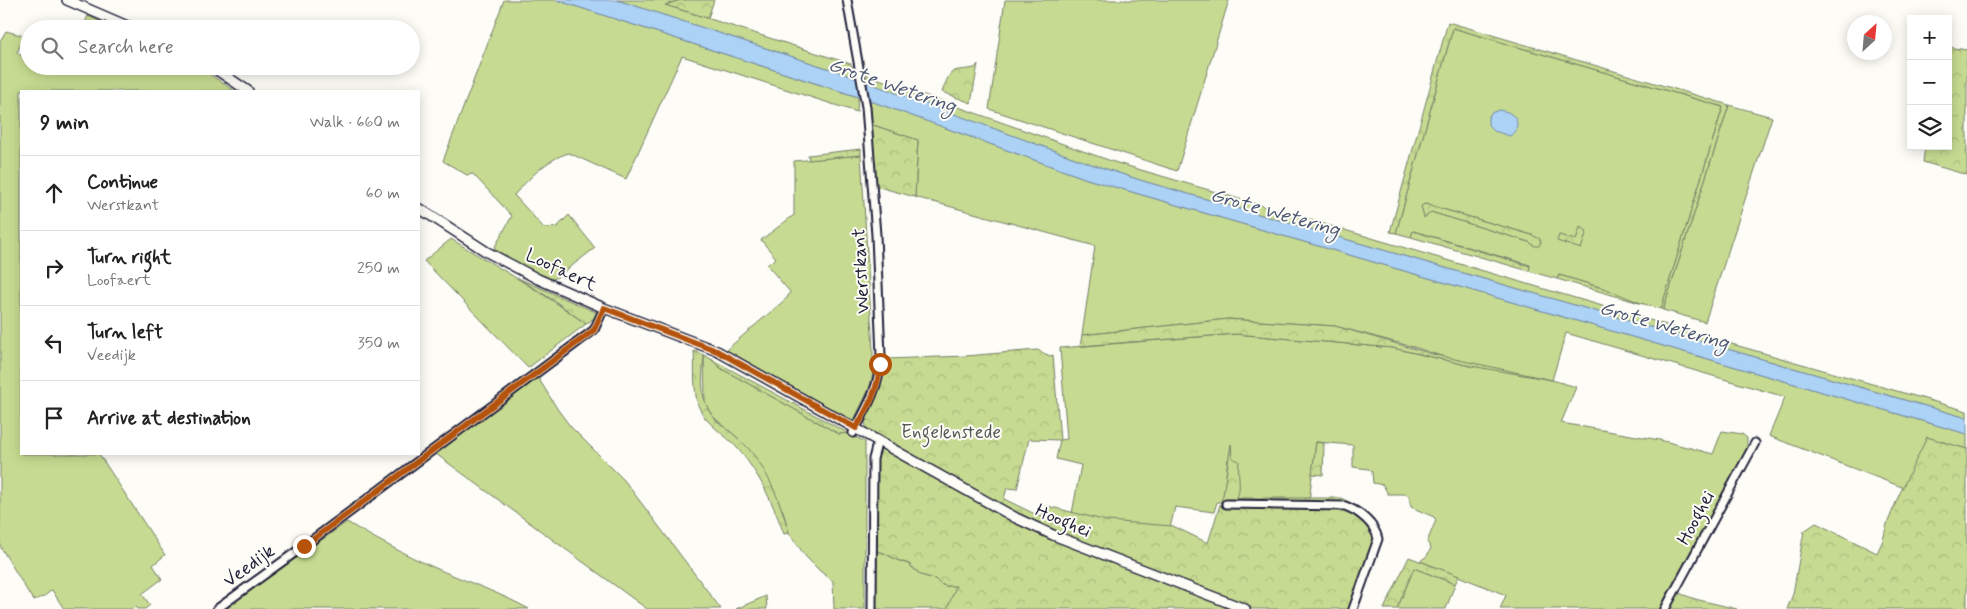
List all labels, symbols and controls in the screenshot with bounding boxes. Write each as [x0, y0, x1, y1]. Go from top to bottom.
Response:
north arrow [1847, 15, 1892, 60]
map controls [1907, 15, 1952, 150]
button: + [1907, 15, 1952, 60]
search box [20, 20, 420, 75]
icon: search [38, 34, 66, 62]
text: Search here [78, 35, 174, 60]
water label: Grote Wetering [824, 52, 961, 123]
button: − [1907, 60, 1952, 105]
button: layers [1907, 105, 1952, 150]
text: 9 min [40, 109, 89, 137]
text: Walk · 660 m [309, 112, 400, 133]
text: Continue [87, 170, 158, 195]
icon: ahead [40, 179, 68, 207]
water label: Grote Wetering [1207, 182, 1344, 247]
text: 60 m [366, 183, 400, 204]
text: Werstkant [87, 195, 159, 216]
street label: Werstkant [846, 227, 876, 315]
street label: Loofaert [521, 243, 601, 297]
text: Turn right [87, 245, 171, 270]
icon: right [40, 254, 68, 282]
text: 250 m [357, 258, 400, 279]
text: Loofaert [87, 270, 151, 291]
water label: Grote Wetering [1596, 295, 1733, 360]
text: Turn left [87, 320, 163, 345]
icon: left [40, 329, 68, 357]
text: 350 m [358, 333, 400, 354]
text: Veedijk [87, 345, 136, 366]
route start [869, 353, 892, 376]
icon: arrive [40, 404, 68, 432]
text: Arrive at destination [87, 406, 251, 431]
park label: Engelenstede [901, 420, 1001, 448]
street label: Hooghei [1671, 486, 1723, 551]
street label: Hooghei [1030, 498, 1095, 547]
route end [293, 535, 316, 558]
street label: Veedijk [218, 539, 281, 594]

